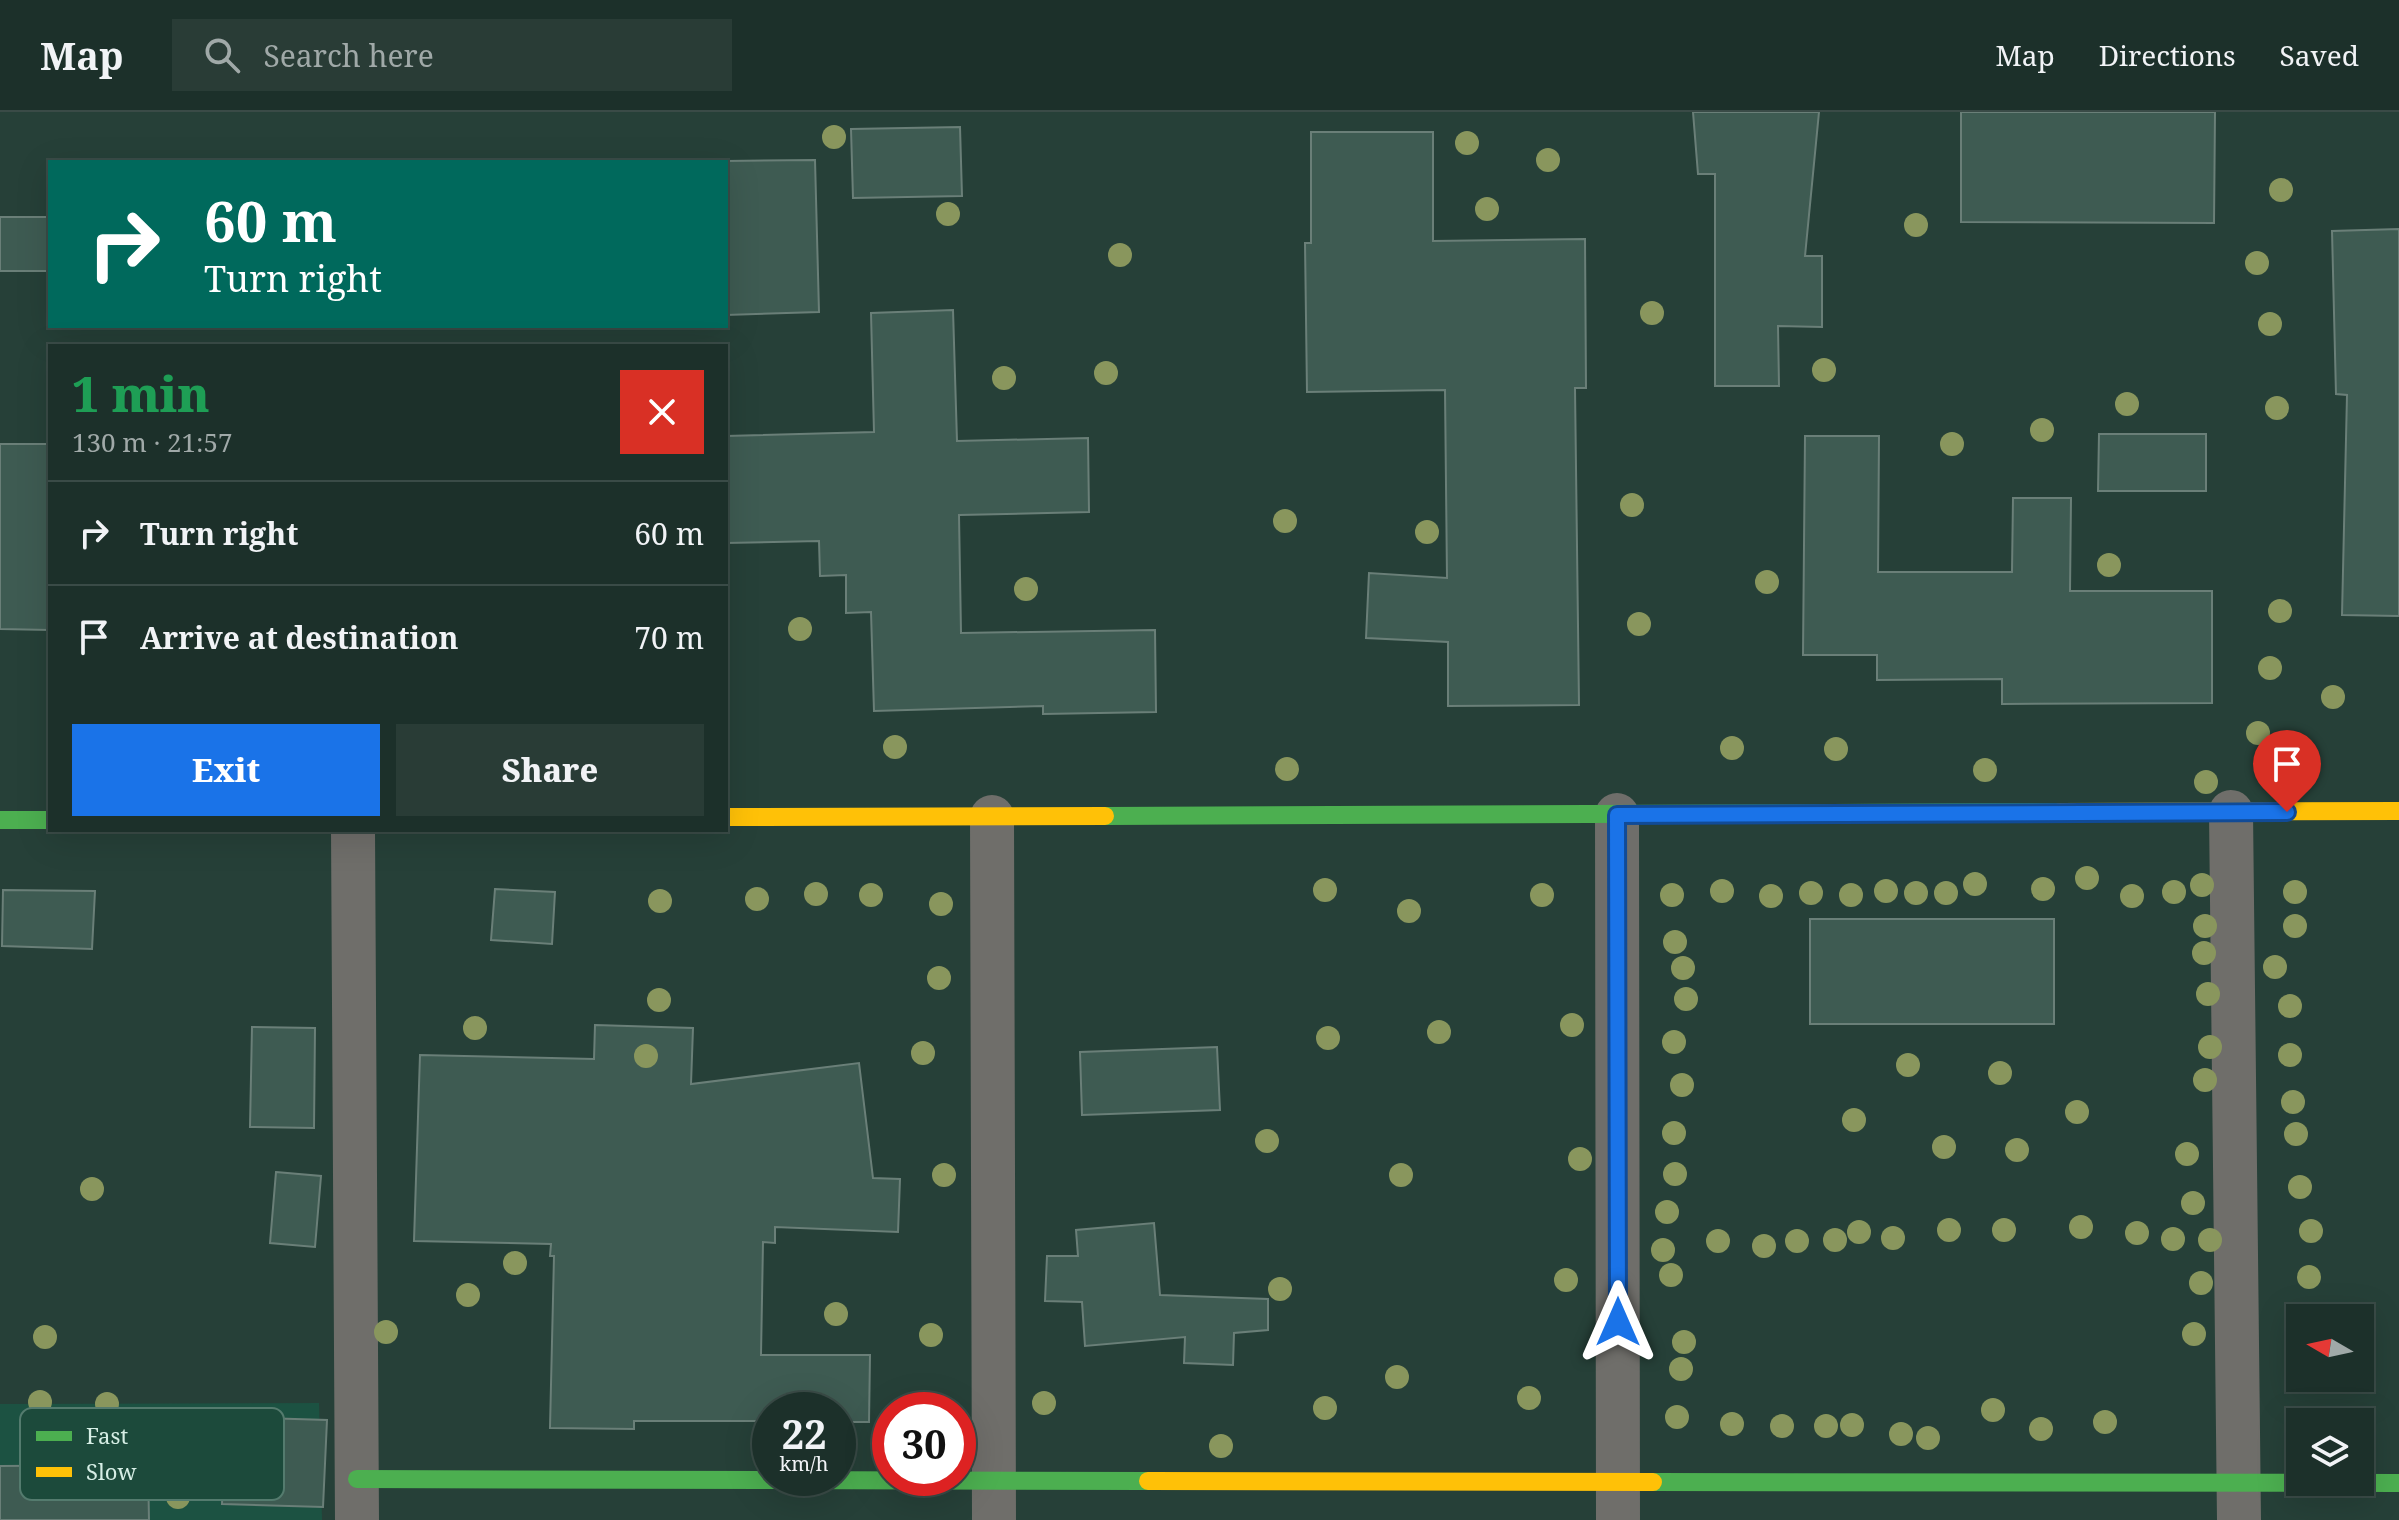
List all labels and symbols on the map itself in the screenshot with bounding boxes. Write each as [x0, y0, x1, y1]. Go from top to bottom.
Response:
pin [2253, 730, 2321, 812]
position arrow [1576, 1280, 1660, 1364]
north arrow [2286, 1304, 2374, 1392]
speed limit sign: 30 [872, 1392, 976, 1496]
legend [20, 1408, 284, 1500]
text: Fast [86, 1420, 128, 1450]
text: Slow [86, 1456, 136, 1486]

